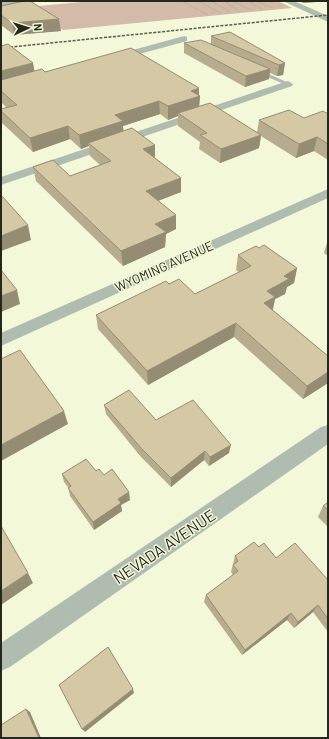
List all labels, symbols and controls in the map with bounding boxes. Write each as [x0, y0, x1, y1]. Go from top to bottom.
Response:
north arrow [8, 8, 48, 48]
text: N [32, 23, 45, 31]
street label: WYOMING AVENUE [112, 237, 216, 295]
street label: NEVADA AVENUE [109, 505, 219, 587]

